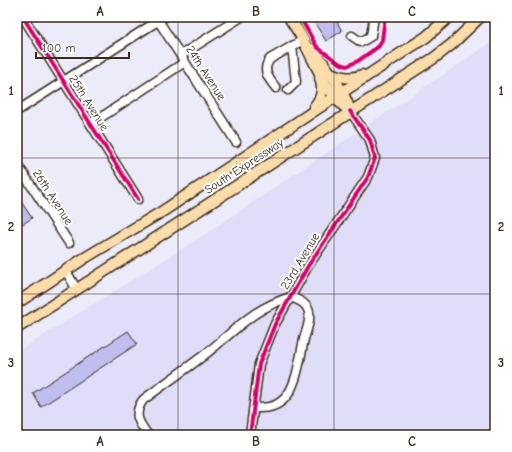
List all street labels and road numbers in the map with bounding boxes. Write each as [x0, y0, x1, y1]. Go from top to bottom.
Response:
street label: 24th Avenue [183, 43, 229, 103]
street label: 25th Avenue [66, 72, 112, 134]
street label: South Expressway [202, 135, 287, 197]
street label: 26th Avenue [30, 167, 76, 227]
street label: 23rd Avenue [278, 230, 322, 292]

